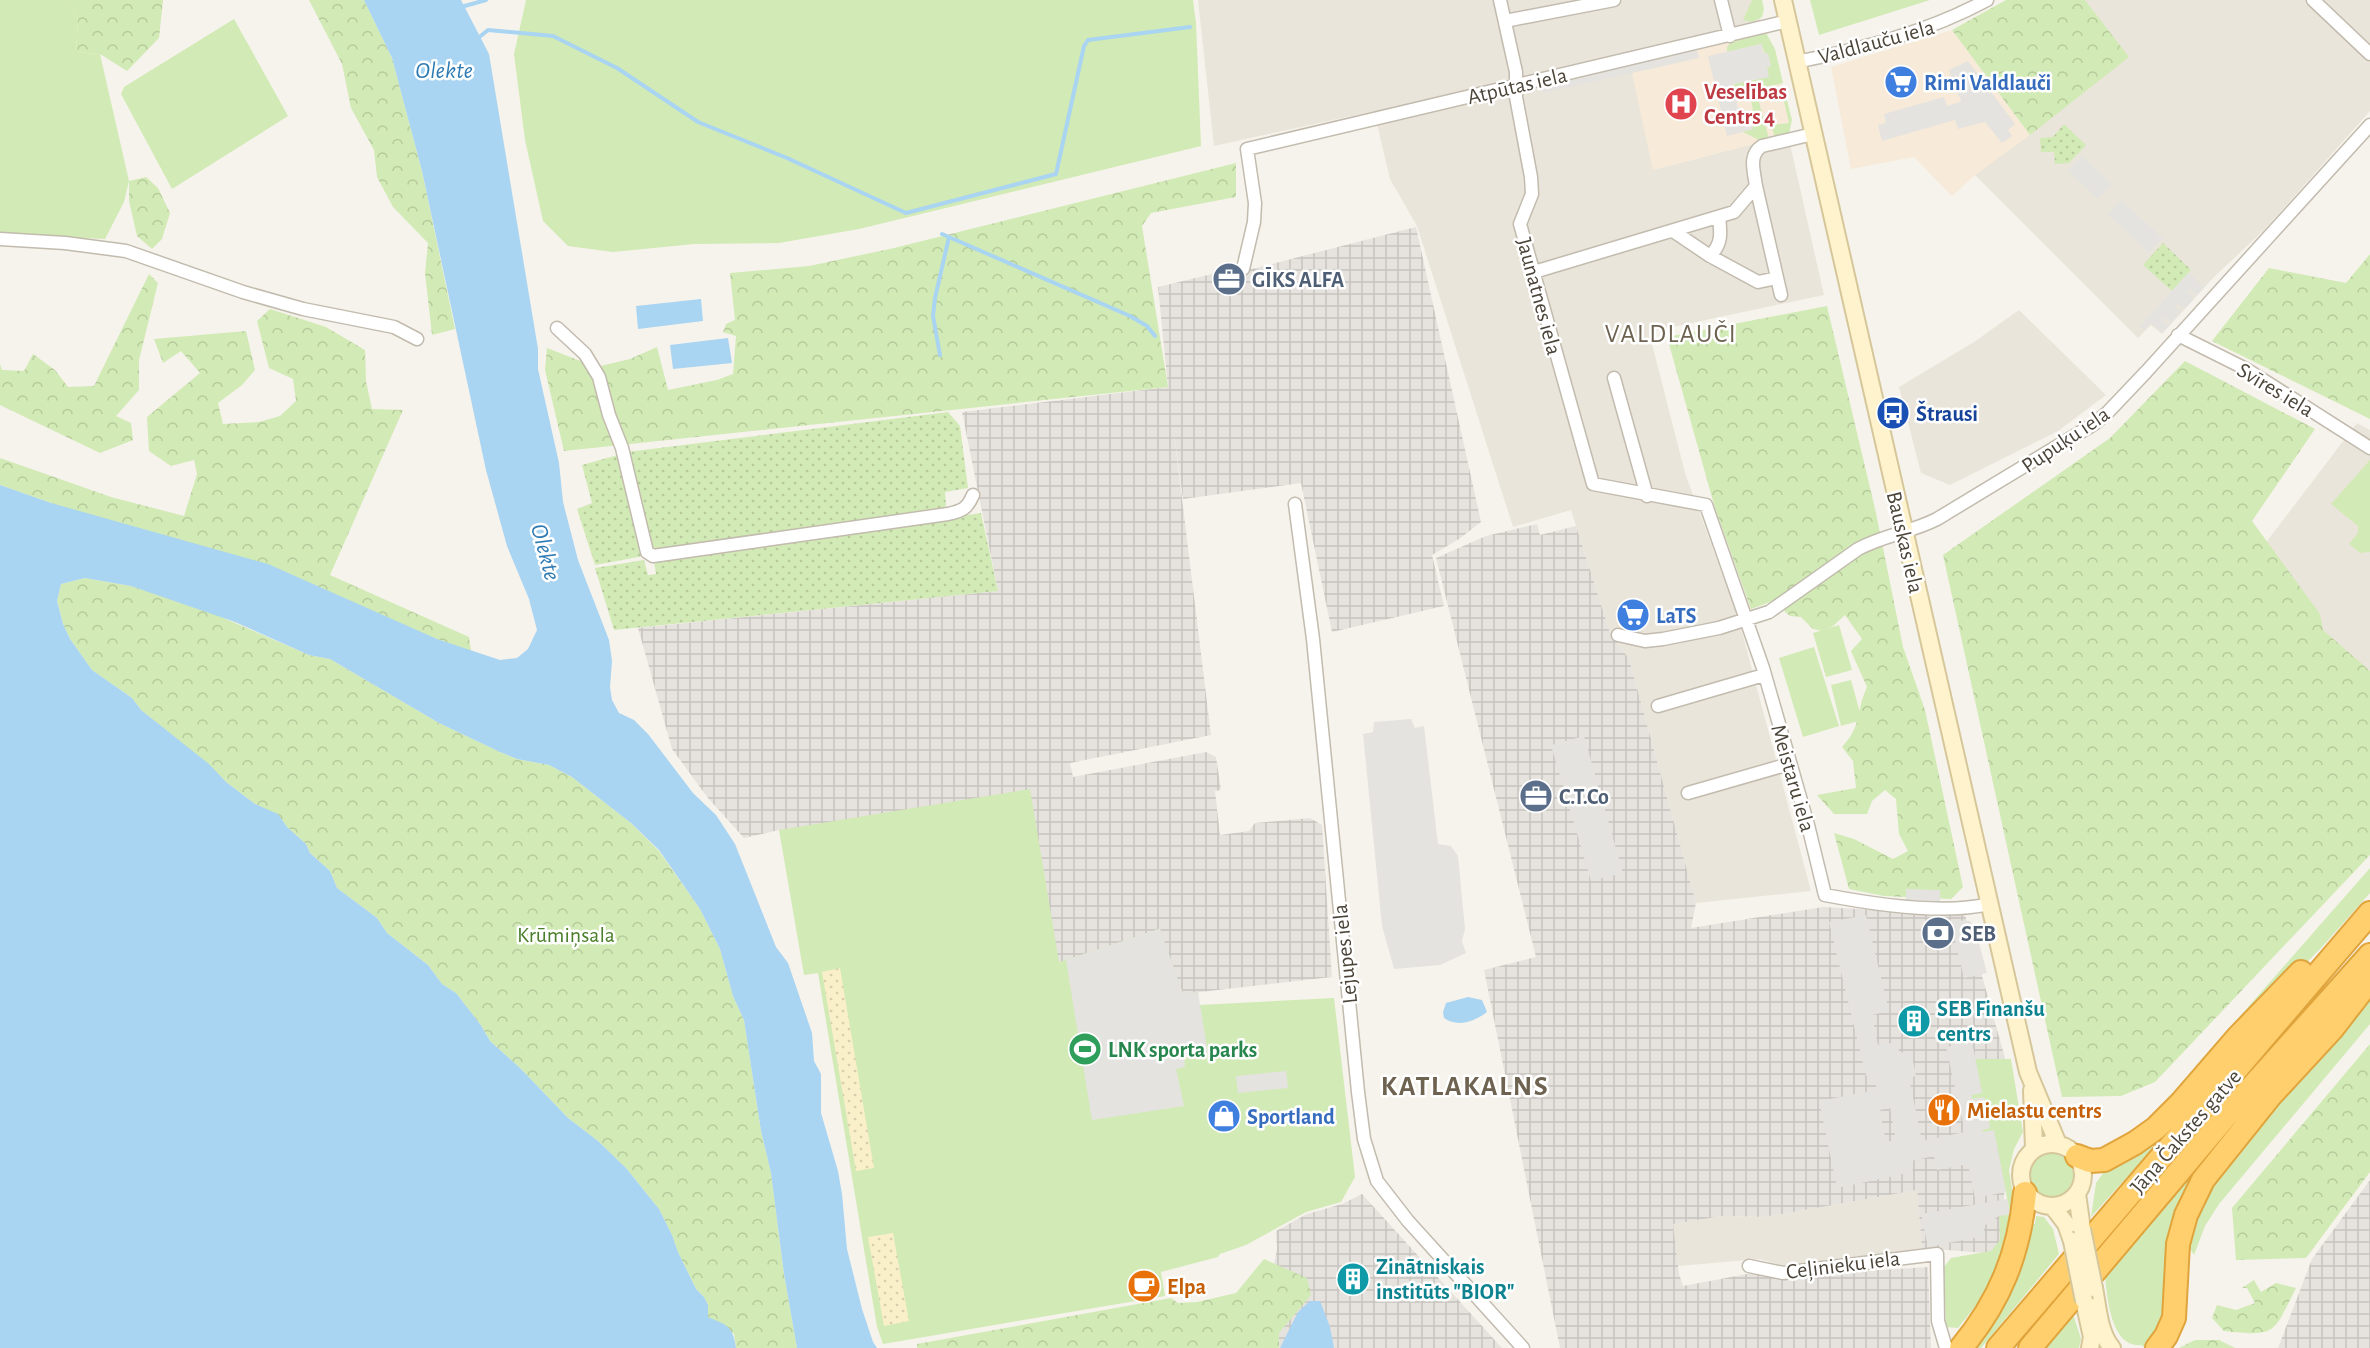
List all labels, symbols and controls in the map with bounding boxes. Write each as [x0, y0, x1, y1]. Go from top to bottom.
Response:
street label: Valdlauču iela [1816, 16, 1937, 68]
water label: Olekte [415, 59, 473, 83]
street label: Atpūtas iela [1465, 64, 1569, 108]
supermarket icon: Rimi Valdlauči [1883, 64, 1919, 100]
place label: Rimi Valdlauči [1924, 72, 2051, 94]
place label: Veselības Centrs 4 [1704, 81, 1787, 128]
hospital icon: Veselības Centrs 4 [1663, 86, 1699, 122]
street label: Jaunatnes iela [1513, 235, 1565, 357]
office icon: GĪKS ALFA [1211, 261, 1247, 297]
place label: GĪKS ALFA [1252, 267, 1344, 291]
district label: VALDLAUČI [1605, 320, 1737, 347]
street label: Svīres iela [2234, 359, 2317, 421]
bus stop icon: Štrausi [1875, 395, 1911, 431]
place label: Štrausi [1916, 400, 1978, 425]
street label: Pupuķu iela [2018, 403, 2115, 479]
street label: Bauskas iela [1883, 489, 1927, 595]
water label: Olekte [526, 521, 564, 583]
supermarket icon: LaTS [1615, 597, 1651, 633]
place label: LaTS [1656, 605, 1696, 627]
street label: Meistaru iela [1767, 722, 1819, 834]
office icon: C.T.Co [1518, 778, 1554, 814]
place label: C.T.Co [1559, 786, 1609, 808]
street label: Lejupes iela [1329, 903, 1361, 1005]
bank icon: SEB [1920, 915, 1956, 951]
place label: SEB [1961, 923, 1996, 945]
park label: Krūmiņsala [517, 924, 615, 948]
place label: SEB Finanšu centrs [1937, 998, 2045, 1045]
building icon: SEB Finanšu centrs [1896, 1003, 1932, 1039]
sports icon: LNK sporta parks [1067, 1031, 1103, 1067]
place label: LNK sporta parks [1108, 1039, 1257, 1061]
street label: Jāņa Čakstes gatve [2125, 1065, 2247, 1199]
district label: KATLAKALNS [1381, 1073, 1549, 1101]
restaurant icon: Mielastu centrs [1926, 1092, 1962, 1128]
shop icon: Sportland [1206, 1098, 1242, 1134]
place label: Mielastu centrs [1967, 1100, 2102, 1122]
place label: Sportland [1247, 1106, 1335, 1128]
street label: Ceļinieku iela [1785, 1247, 1902, 1285]
place label: Zinātniskais institūts "BIOR" [1376, 1256, 1514, 1303]
building icon: Zinātniskais institūts "BIOR" [1335, 1261, 1371, 1297]
cafe icon: Elpa [1126, 1268, 1162, 1304]
place label: Elpa [1167, 1276, 1206, 1298]

